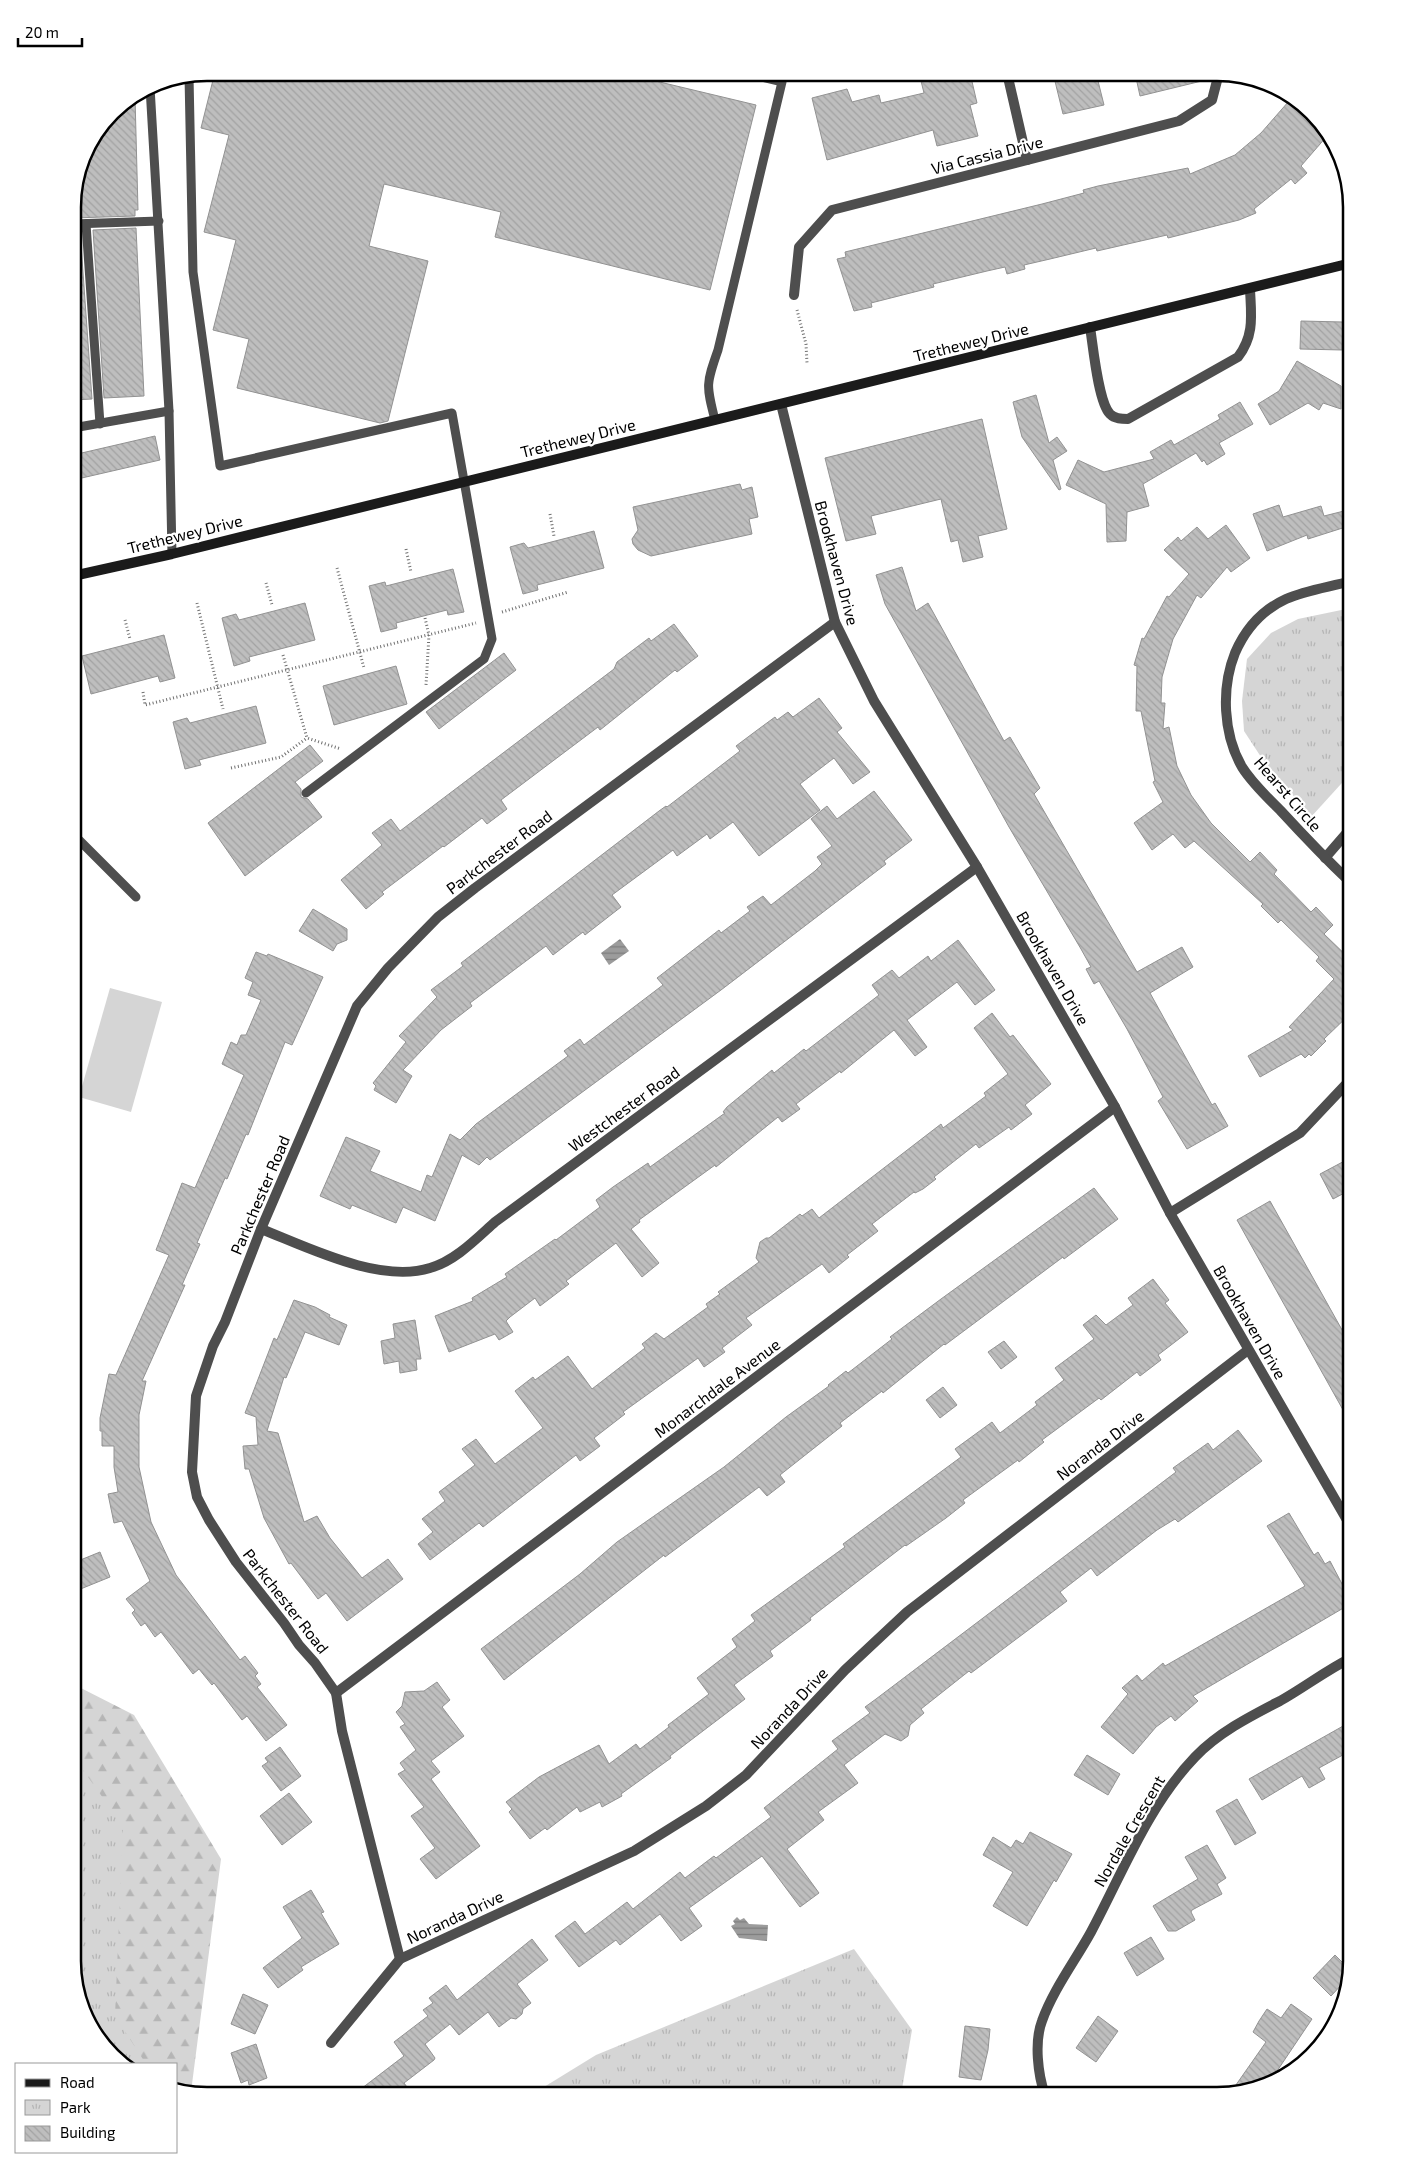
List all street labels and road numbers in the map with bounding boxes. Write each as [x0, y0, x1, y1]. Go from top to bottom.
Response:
street label: Via Cassia Drive [929, 131, 1045, 178]
street label: Trethewey Drive [911, 318, 1030, 365]
street label: Trethewey Drive [518, 414, 637, 461]
street label: Brookhaven Drive [812, 498, 863, 627]
street label: Trethewey Drive [125, 510, 244, 557]
street label: Hearst Circle [1251, 752, 1326, 835]
street label: Parkchester Road [442, 806, 555, 898]
street label: Brookhaven Drive [1013, 907, 1094, 1028]
street label: Westchester Road [564, 1062, 683, 1155]
street label: Parkchester Road [226, 1132, 293, 1257]
street label: Brookhaven Drive [1210, 1261, 1291, 1382]
street label: Monarchdale Avenue [650, 1334, 783, 1441]
street label: Noranda Drive [1052, 1406, 1147, 1484]
street label: Parkchester Road [240, 1545, 333, 1657]
street label: Noranda Drive [746, 1663, 831, 1752]
street label: Nordale Crescent [1089, 1772, 1168, 1890]
street label: Noranda Drive [403, 1886, 506, 1947]

